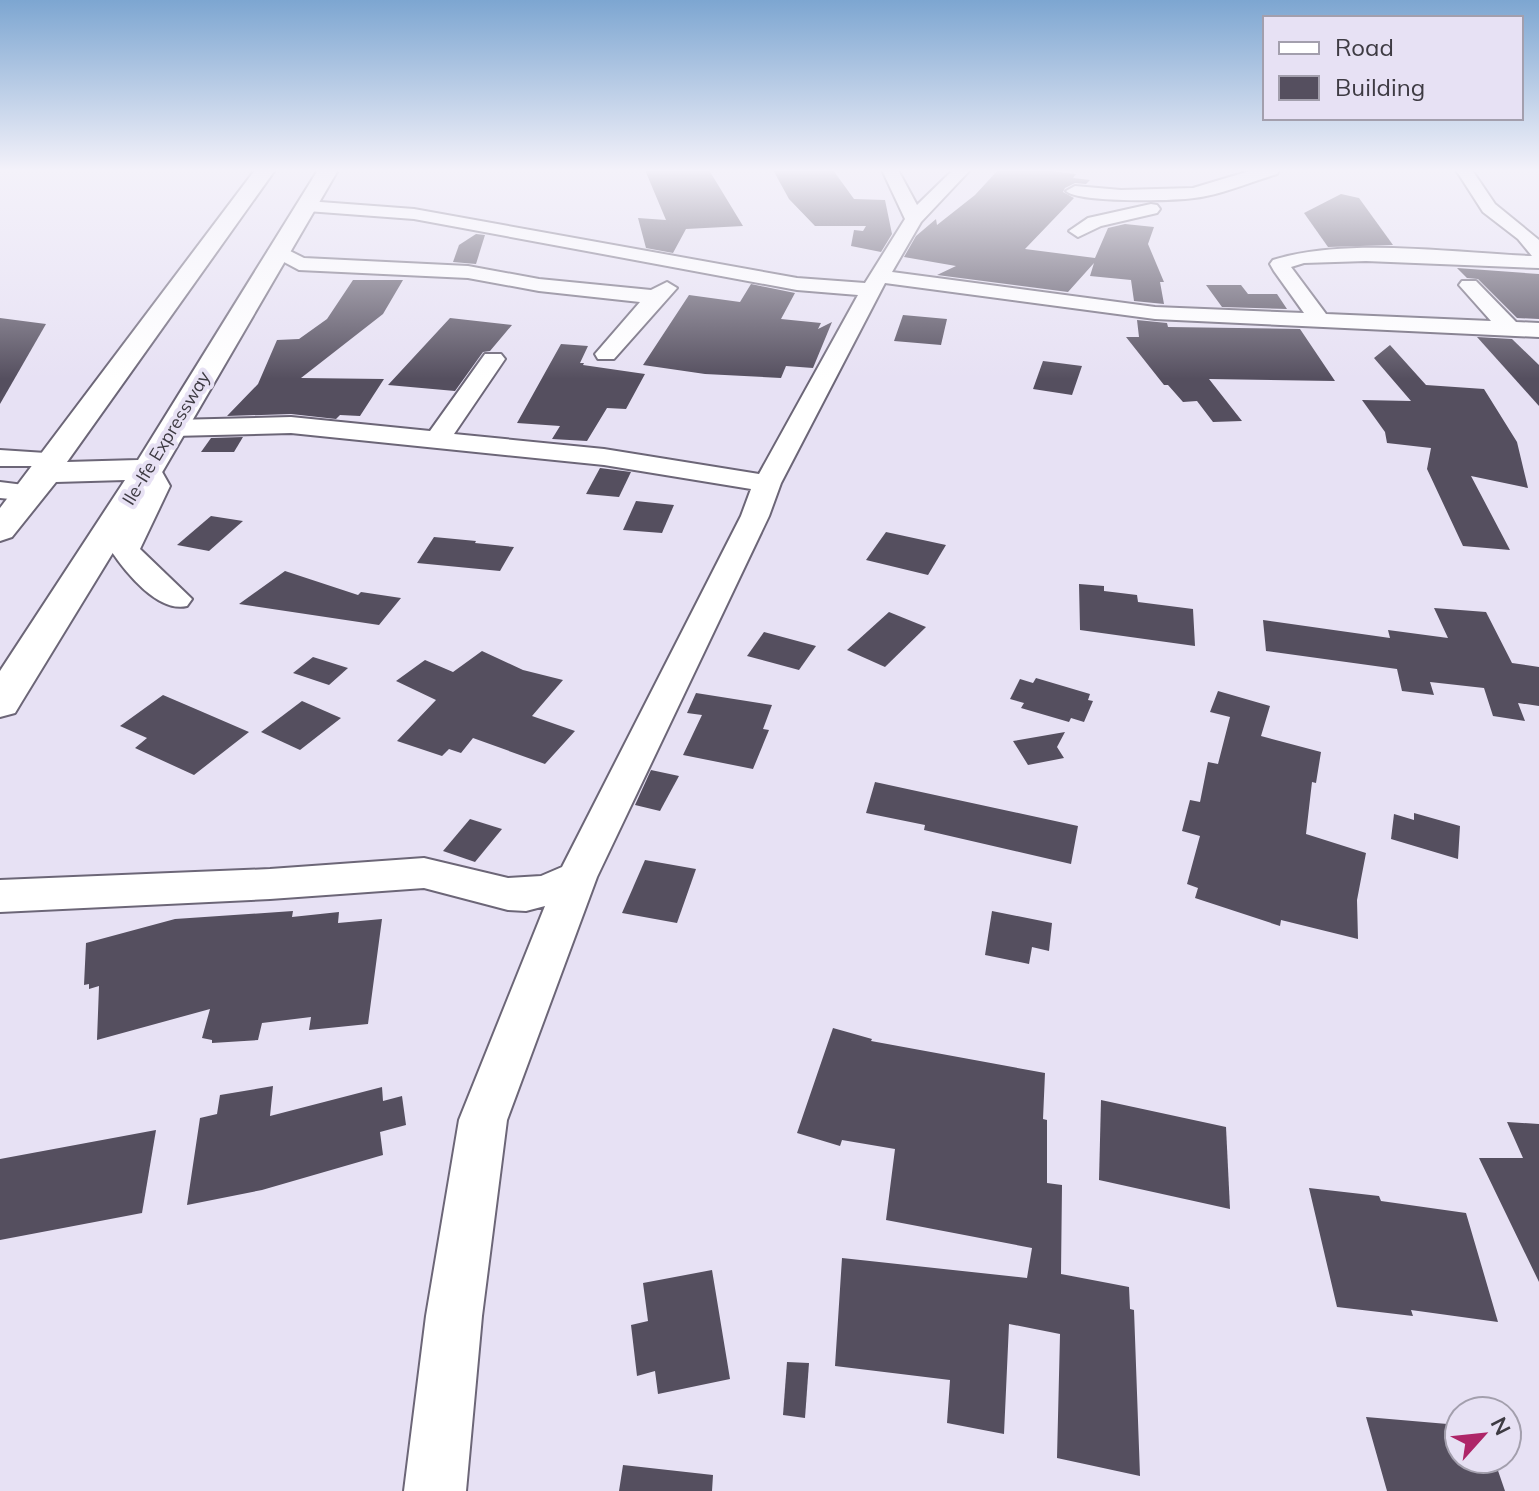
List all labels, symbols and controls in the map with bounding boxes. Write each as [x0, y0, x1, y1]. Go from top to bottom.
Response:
legend [1263, 16, 1523, 120]
text: Road [1335, 32, 1394, 62]
text: Building [1335, 72, 1425, 102]
street label: Ile-Ife Expressway [117, 366, 215, 509]
north arrow [1443, 1395, 1523, 1475]
text: N [1485, 1412, 1517, 1440]

